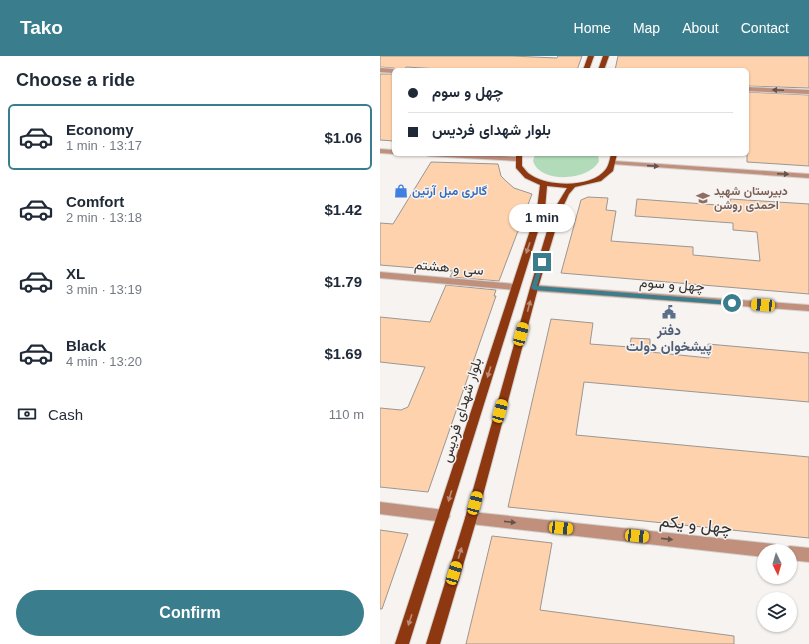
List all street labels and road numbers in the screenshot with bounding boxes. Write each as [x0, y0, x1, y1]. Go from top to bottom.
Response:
street label: سی و هشتم [414, 256, 484, 279]
street label: چهل و سوم [639, 274, 705, 296]
street label: بلوار شهدای فردیس [438, 356, 485, 464]
street label: چهل و یکم [658, 511, 733, 540]

